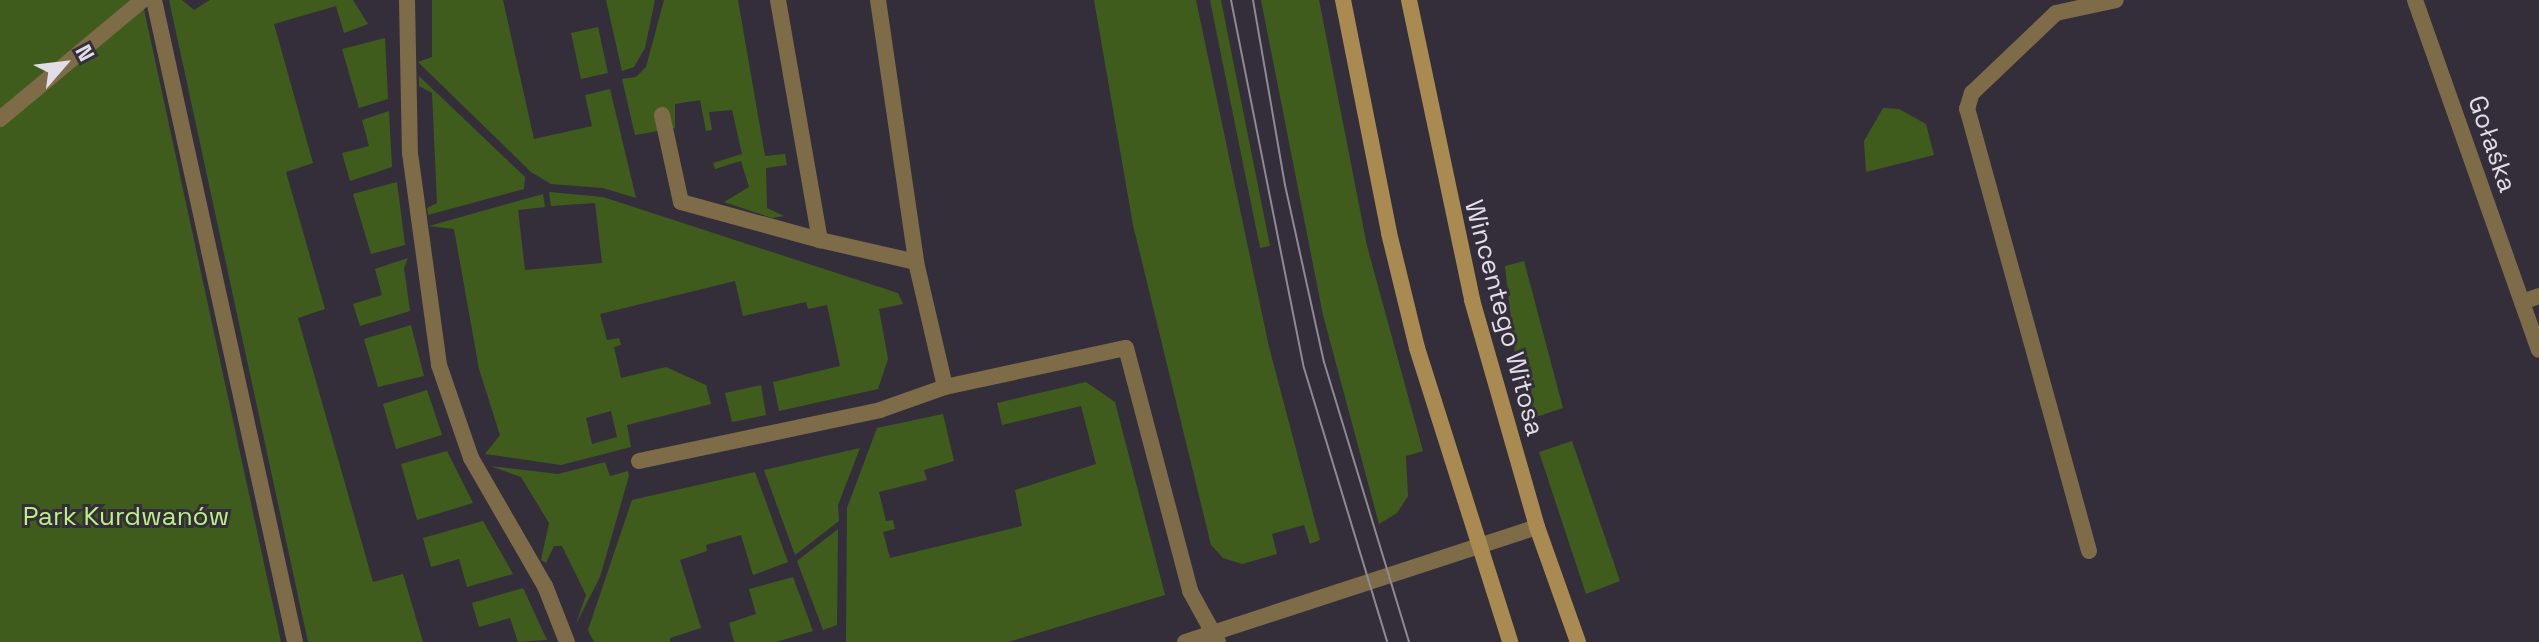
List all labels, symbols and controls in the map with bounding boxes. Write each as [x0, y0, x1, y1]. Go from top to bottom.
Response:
north arrow [24, 24, 104, 104]
text: N [69, 40, 101, 66]
street label: Gołaśka [2461, 92, 2523, 196]
street label: Wincentego Witosa [1457, 197, 1551, 439]
park label: Park Kurdwanów [23, 501, 229, 533]

